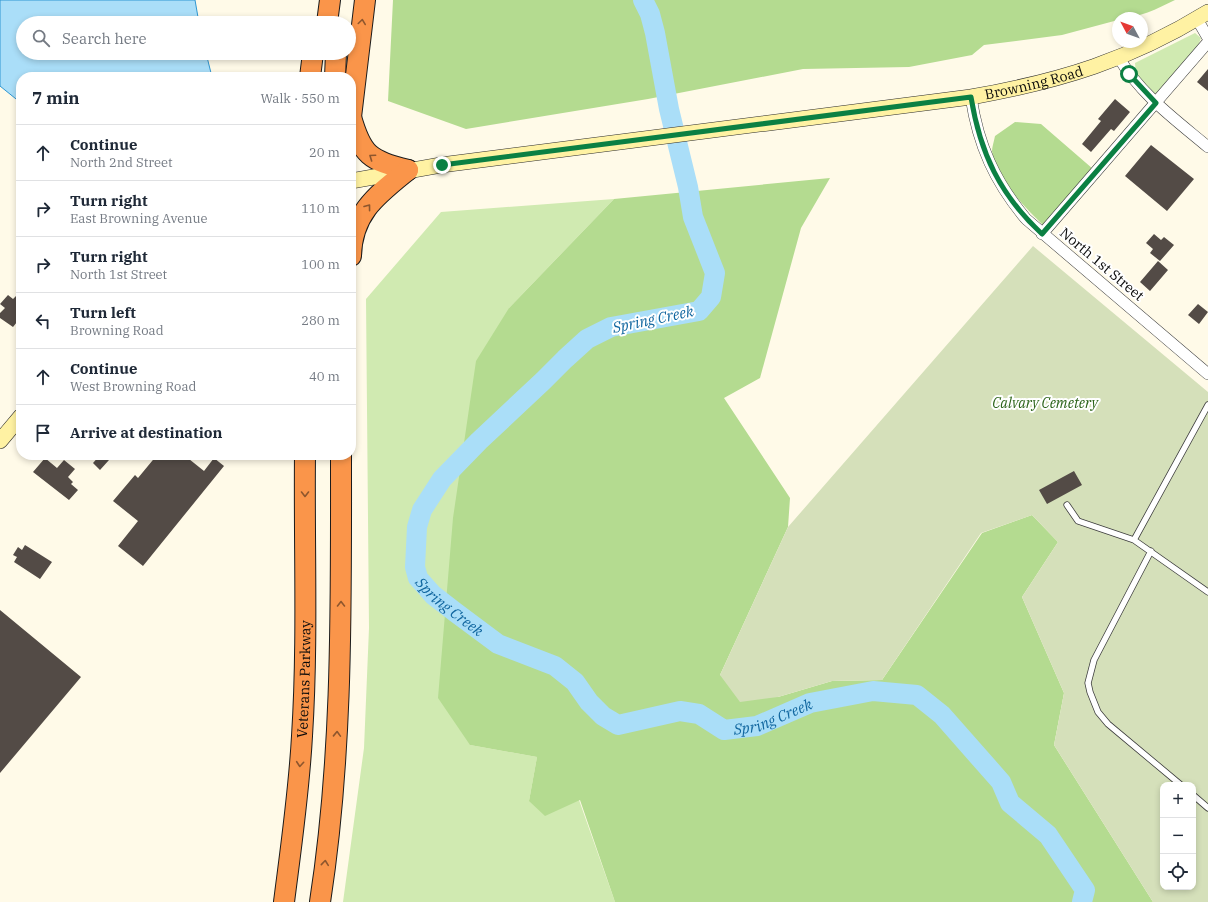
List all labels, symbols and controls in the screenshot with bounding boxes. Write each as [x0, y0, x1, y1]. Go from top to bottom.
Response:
north arrow [1112, 12, 1148, 48]
search box [16, 16, 356, 60]
one-way arrow [357, 19, 366, 25]
icon: search [30, 27, 52, 49]
text: Search here [62, 29, 147, 48]
street label: Browning Road [983, 62, 1086, 103]
route start [1120, 65, 1138, 83]
text: 7 min [32, 87, 80, 109]
text: Walk · 550 m [261, 90, 340, 107]
text: Continue [70, 135, 137, 154]
icon: ahead [32, 142, 54, 164]
text: 20 m [309, 144, 340, 161]
text: North 2nd Street [70, 154, 173, 171]
one-way arrow [369, 154, 376, 162]
route end [433, 156, 451, 174]
text: Turn right [70, 191, 148, 210]
icon: right [32, 198, 54, 220]
text: 110 m [301, 200, 340, 217]
one-way arrow [363, 204, 370, 211]
text: East Browning Avenue [70, 210, 208, 227]
street label: North 1st Street [1056, 223, 1148, 305]
text: Turn right [70, 247, 148, 266]
icon: right [32, 254, 54, 276]
text: 100 m [301, 256, 340, 273]
text: North 1st Street [70, 266, 167, 283]
water label: Spring Creek [610, 301, 695, 337]
text: Turn left [70, 303, 136, 322]
icon: left [32, 310, 54, 332]
text: 280 m [301, 312, 340, 329]
text: Browning Road [70, 322, 164, 339]
text: Continue [70, 359, 137, 378]
icon: ahead [32, 366, 54, 388]
text: 40 m [309, 368, 340, 385]
text: West Browning Road [70, 378, 196, 395]
park label: Calvary Cemetery [992, 394, 1099, 412]
icon: arrive [32, 422, 54, 444]
text: Arrive at destination [70, 423, 222, 442]
one-way arrow [301, 491, 309, 497]
water label: Spring Creek [411, 572, 488, 640]
one-way arrow [337, 601, 345, 607]
street label: Veterans Parkway [293, 620, 314, 738]
water label: Spring Creek [731, 694, 815, 738]
one-way arrow [333, 731, 341, 737]
one-way arrow [295, 761, 304, 767]
map controls [1160, 782, 1196, 890]
button: + [1160, 782, 1196, 818]
button: − [1160, 818, 1196, 854]
button: locate [1160, 854, 1196, 890]
one-way arrow [320, 860, 329, 866]

